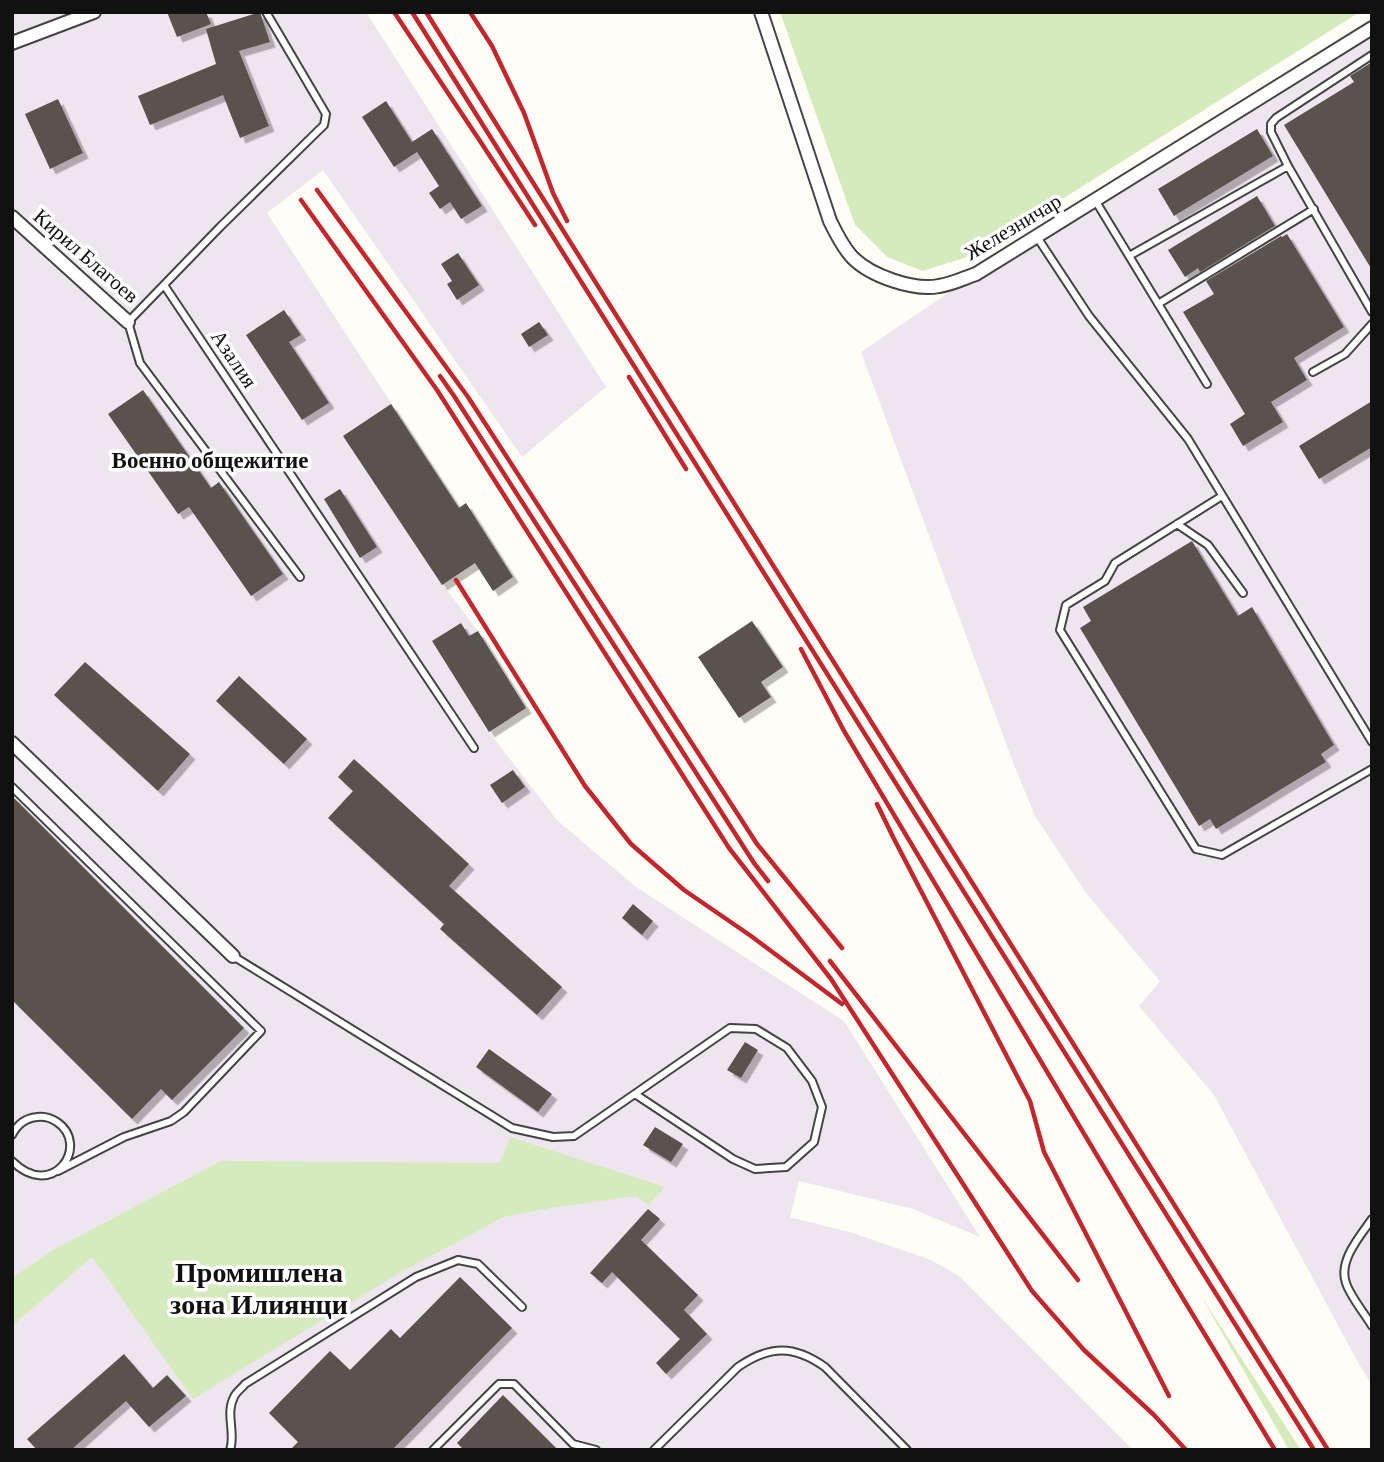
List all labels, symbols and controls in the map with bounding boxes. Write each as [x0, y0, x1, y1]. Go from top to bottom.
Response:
street label: Железничар [960, 189, 1066, 265]
street label: Кирил Благоев [29, 204, 143, 308]
street label: Азалия [206, 326, 262, 393]
district label: Военно общежитие [112, 447, 308, 473]
district label: Промишлена зона Илиянци [170, 1257, 348, 1320]

